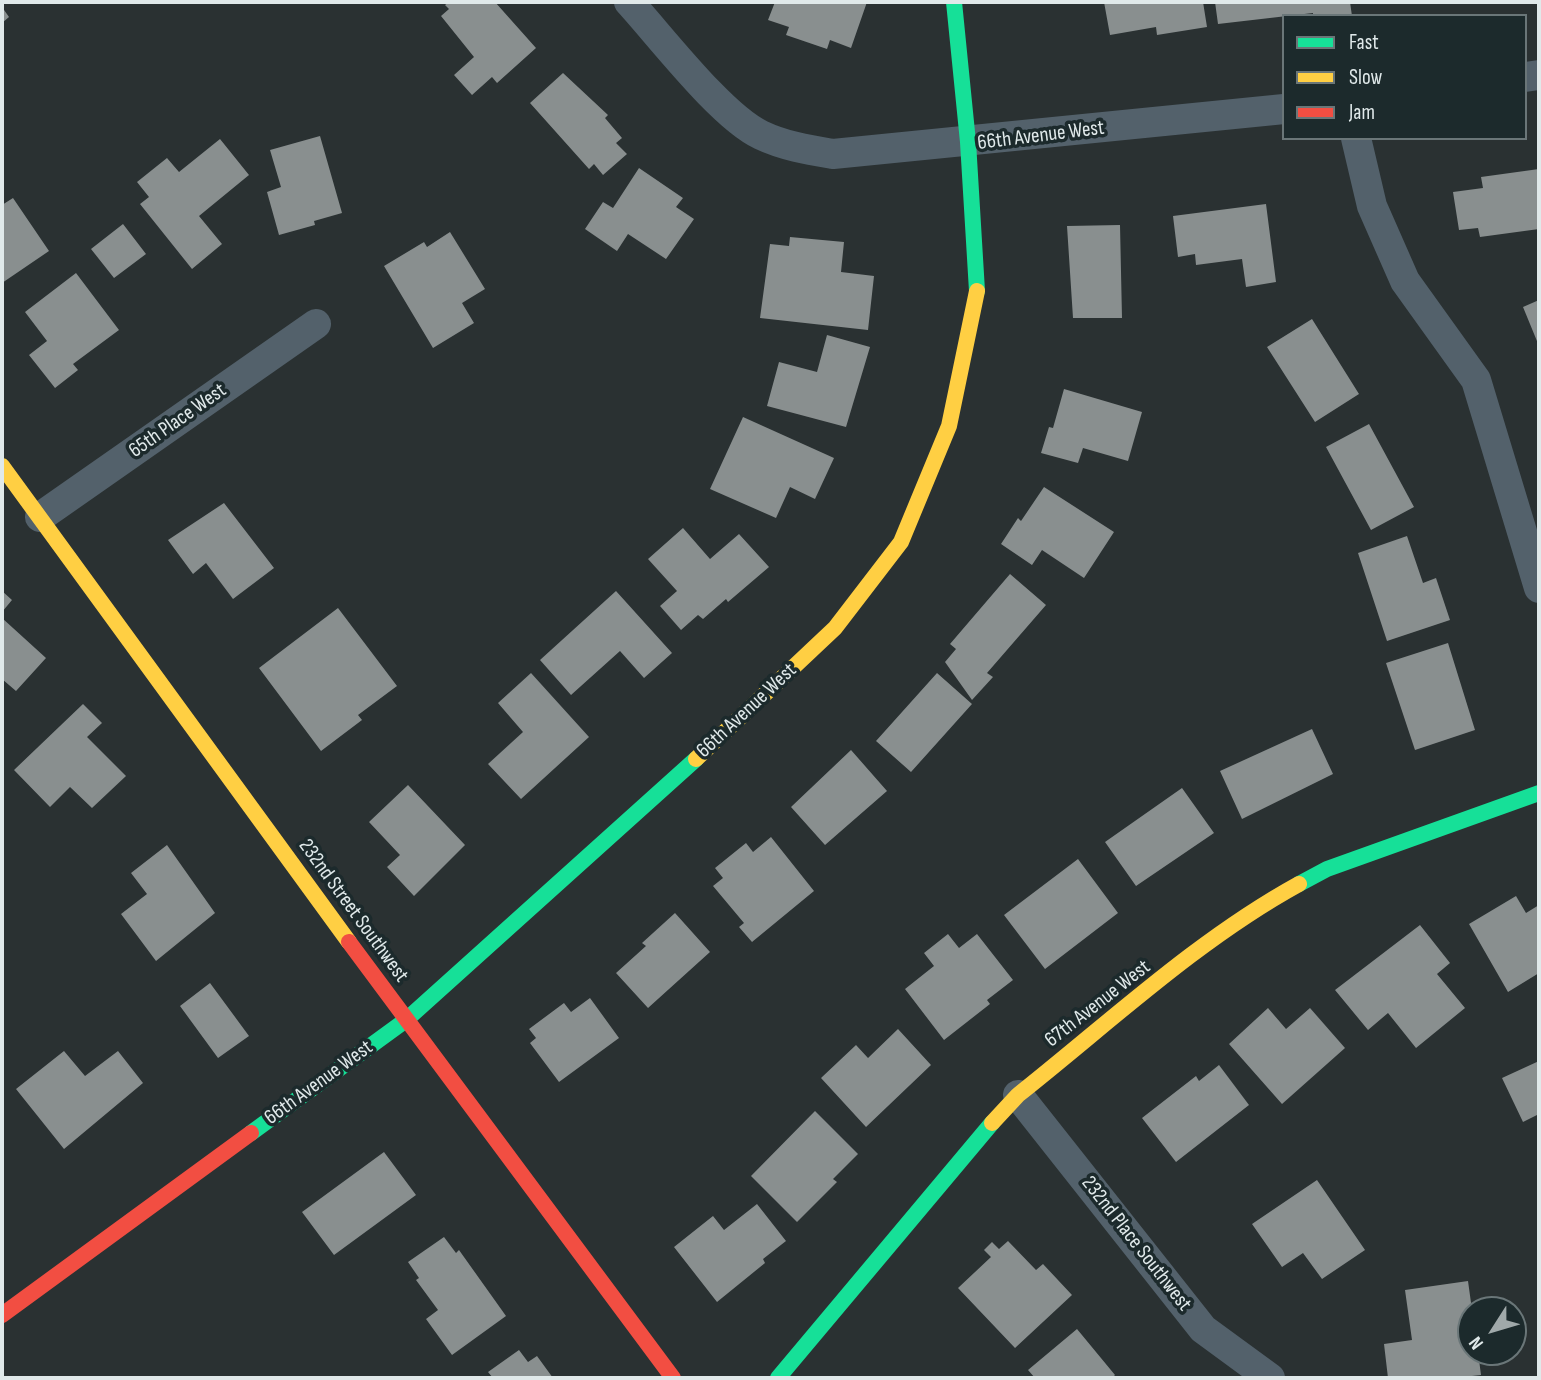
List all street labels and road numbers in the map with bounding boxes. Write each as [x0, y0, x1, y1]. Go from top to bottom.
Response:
street label: 66th Avenue West [976, 116, 1106, 156]
street label: 65th Place West [124, 378, 232, 464]
street label: 66th Avenue West [692, 658, 802, 764]
street label: 232nd Street Southwest [293, 834, 413, 988]
street label: 67th Avenue West [1040, 955, 1156, 1053]
street label: 66th Avenue West [260, 1035, 378, 1131]
street label: 232nd Place Southwest [1076, 1172, 1196, 1316]

